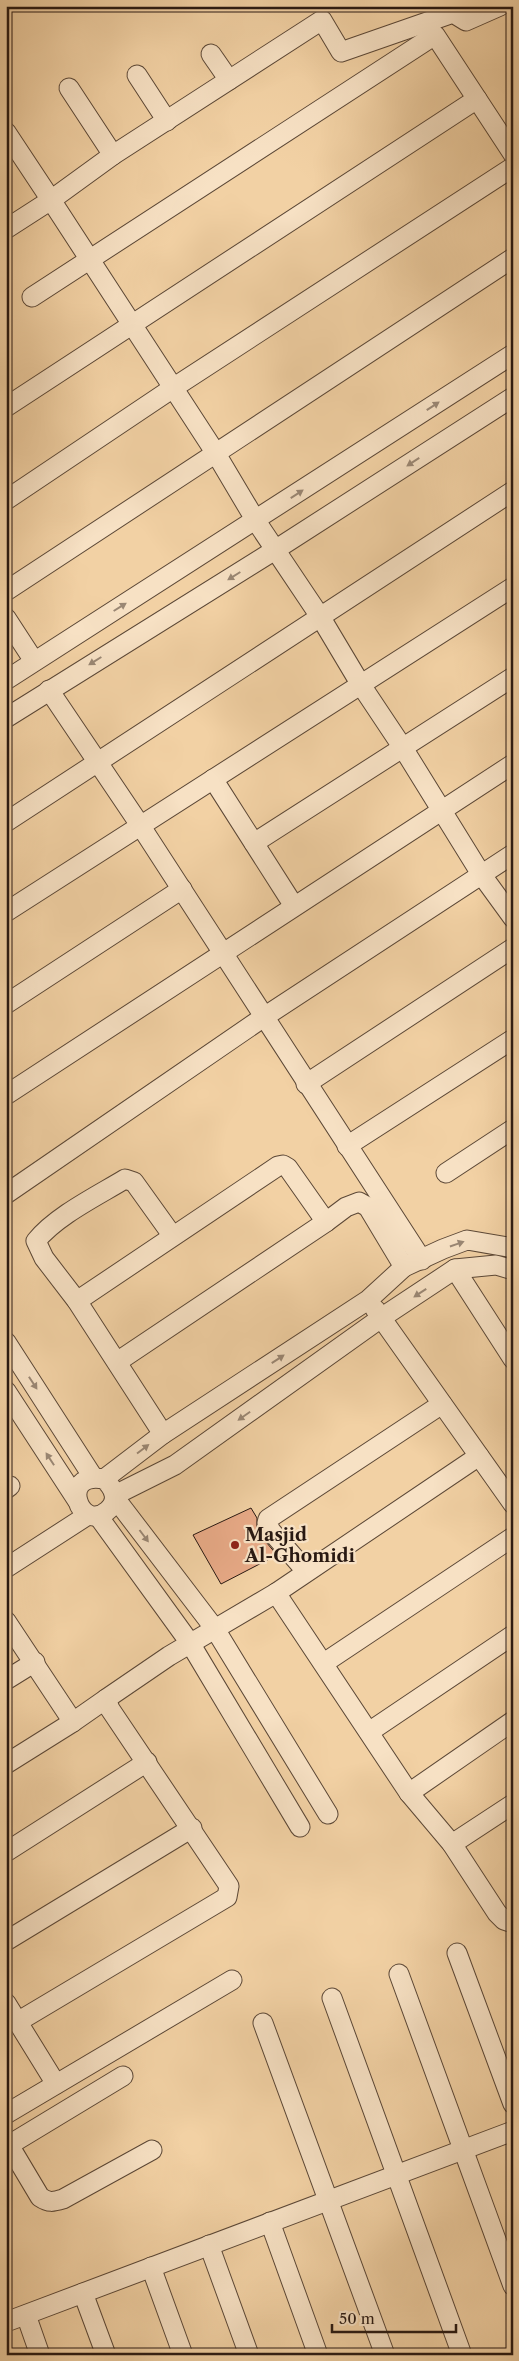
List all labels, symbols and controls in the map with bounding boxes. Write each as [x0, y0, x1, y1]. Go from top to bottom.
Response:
one-way arrow [426, 401, 440, 411]
one-way arrow [406, 457, 420, 466]
one-way arrow [290, 490, 303, 499]
one-way arrow [227, 571, 240, 580]
one-way arrow [113, 602, 126, 612]
one-way arrow [89, 657, 102, 666]
one-way arrow [450, 1240, 465, 1248]
one-way arrow [413, 1288, 426, 1297]
one-way arrow [271, 1354, 284, 1364]
one-way arrow [28, 1377, 37, 1390]
one-way arrow [237, 1411, 251, 1421]
one-way arrow [136, 1444, 149, 1455]
one-way arrow [45, 1453, 55, 1466]
place label: Masjid Al-Ghomidi [244, 1524, 356, 1567]
one-way arrow [139, 1529, 150, 1542]
marker: Masjid Al-Ghomidi [229, 1539, 241, 1551]
scale bar [332, 2301, 455, 2333]
text: 50 m [339, 2309, 375, 2328]

